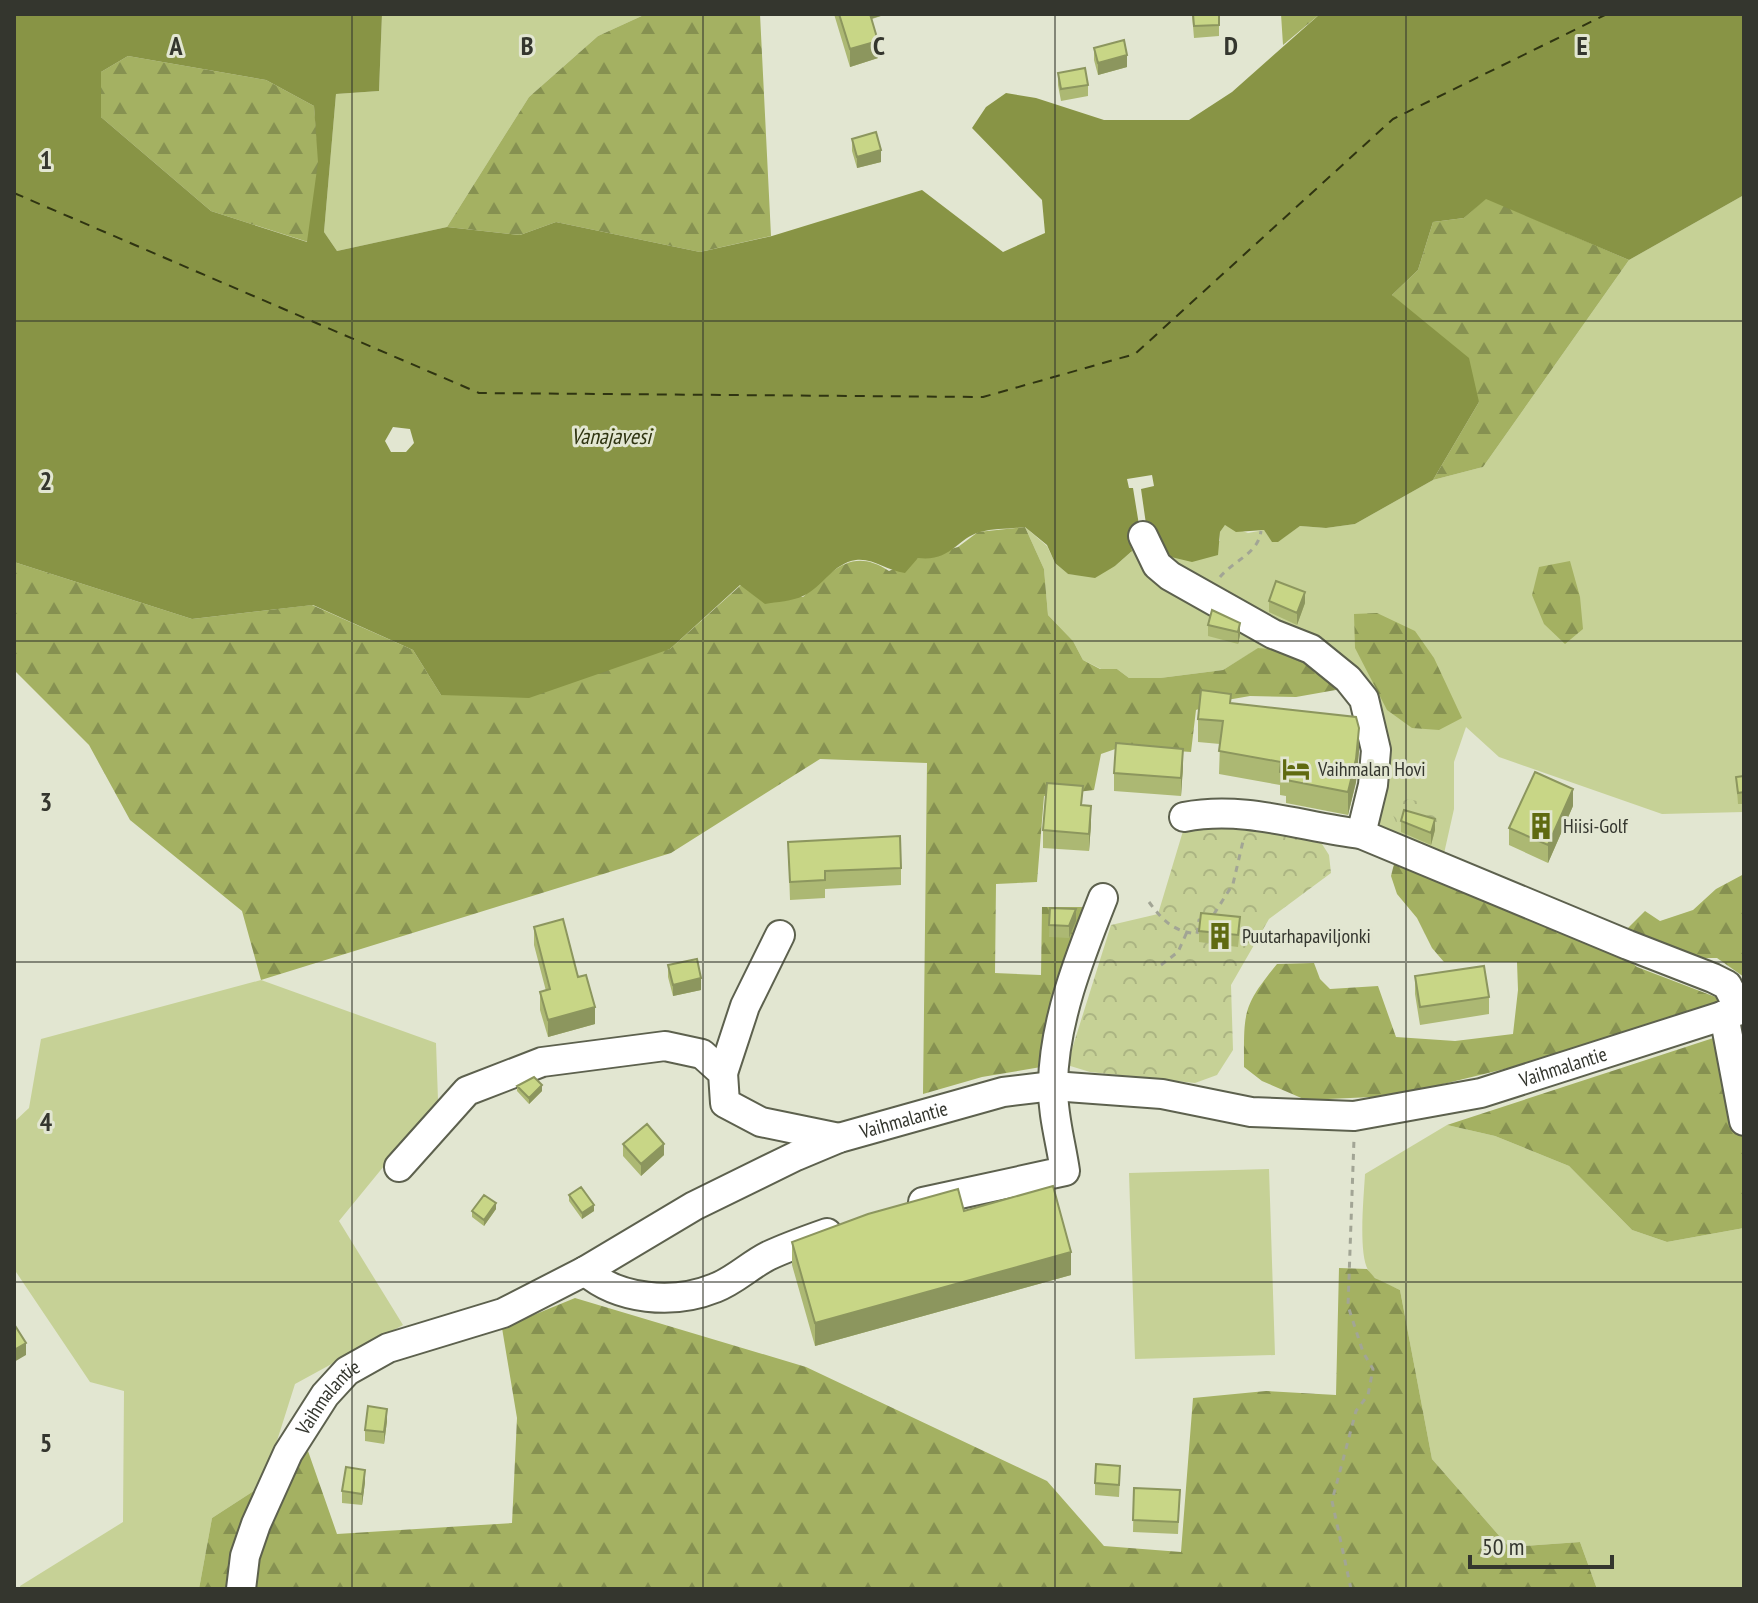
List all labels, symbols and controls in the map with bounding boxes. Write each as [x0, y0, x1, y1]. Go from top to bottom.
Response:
text: A [168, 29, 183, 62]
text: B [521, 29, 534, 62]
text: C [873, 29, 885, 62]
text: D [1224, 29, 1238, 62]
text: E [1576, 29, 1588, 62]
text: 1 [40, 143, 52, 176]
water label: Vanajavesi [571, 422, 654, 450]
text: 2 [40, 464, 52, 497]
hotel icon: Vaihmalan Hovi [1281, 754, 1311, 784]
place label: Vaihmalan Hovi [1317, 756, 1426, 782]
text: 3 [40, 785, 52, 818]
building icon: Hiisi-Golf [1526, 811, 1556, 841]
place label: Hiisi-Golf [1563, 813, 1628, 839]
building icon: Puutarhapaviljonki [1205, 921, 1235, 951]
place label: Puutarhapaviljonki [1242, 923, 1371, 949]
street label: Vaihmalantie [1515, 1041, 1610, 1093]
street label: Vaihmalantie [856, 1095, 951, 1145]
text: 4 [40, 1105, 53, 1138]
street label: Vaihmalantie [289, 1353, 365, 1441]
text: 5 [40, 1426, 52, 1459]
scale bar [1470, 1519, 1612, 1569]
text: 50 m [1482, 1531, 1524, 1562]

